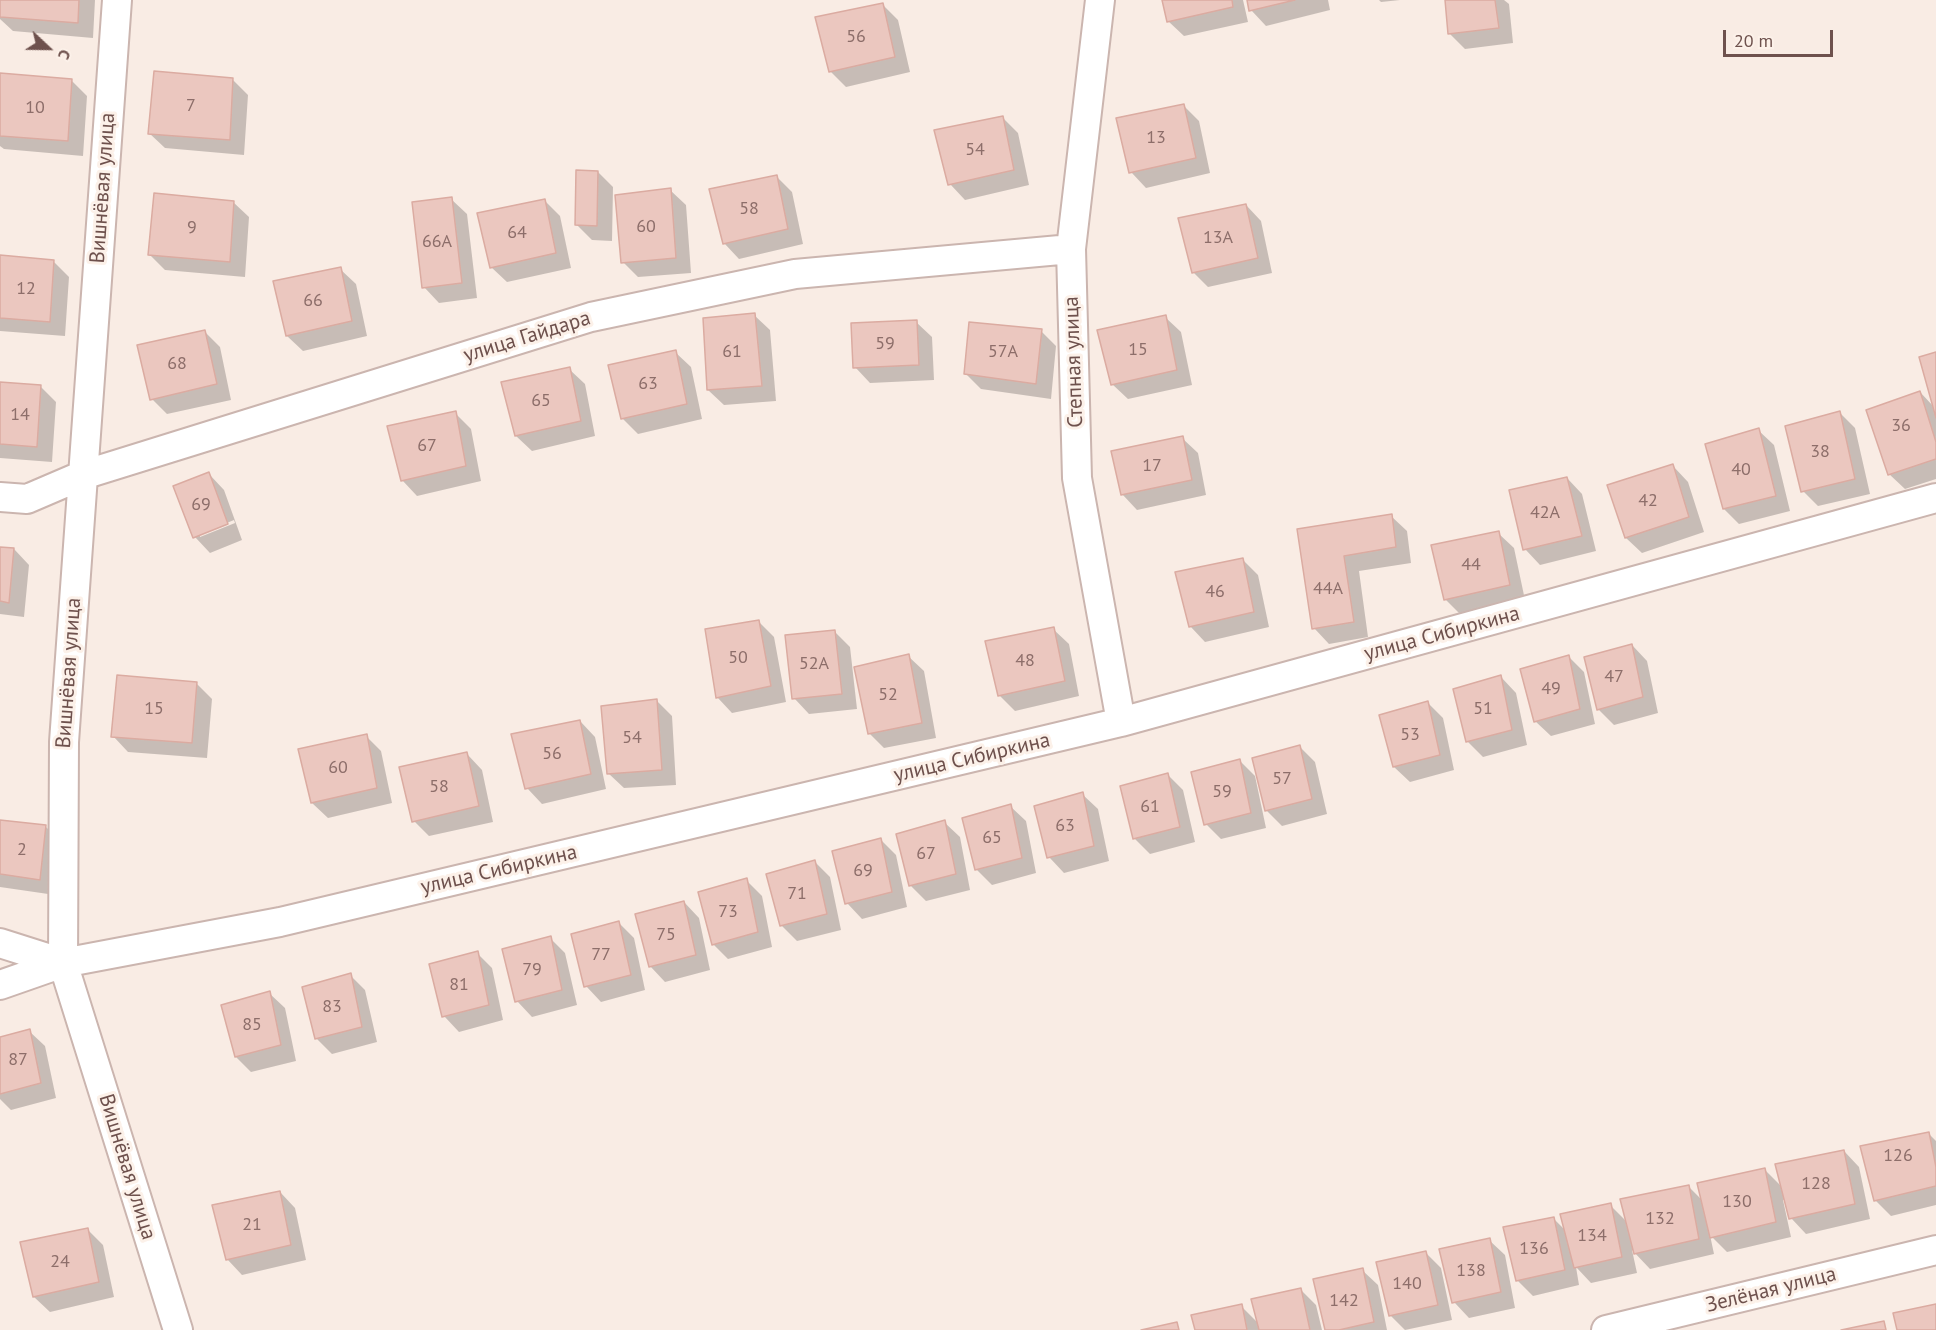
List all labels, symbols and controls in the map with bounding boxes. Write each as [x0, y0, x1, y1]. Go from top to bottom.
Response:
north arrow [18, 18, 78, 78]
scale bar [1726, 18, 1836, 56]
house number: 56 [846, 26, 866, 48]
text: 20 m [1734, 29, 1773, 52]
text: С [54, 47, 76, 63]
house number: 7 [186, 95, 196, 117]
house number: 10 [25, 97, 45, 119]
street label: Вишнёвая улица [85, 112, 121, 264]
house number: 13 [1146, 127, 1166, 149]
house number: 54 [965, 139, 985, 161]
house number: 58 [739, 198, 759, 220]
house number: 60 [636, 216, 656, 238]
house number: 9 [187, 217, 197, 239]
house number: 64 [507, 222, 527, 244]
house number: 13А [1203, 227, 1233, 249]
house number: 66А [422, 231, 452, 253]
house number: 12 [16, 278, 36, 300]
house number: 66 [303, 290, 323, 312]
street label: Степная улица [1059, 296, 1089, 428]
street label: улица Гайдара [460, 306, 594, 368]
house number: 59 [875, 333, 895, 355]
house number: 15 [1128, 339, 1148, 361]
house number: 61 [722, 341, 742, 363]
house number: 57А [988, 341, 1018, 363]
house number: 68 [167, 353, 187, 375]
house number: 63 [638, 373, 658, 395]
house number: 65 [531, 390, 551, 412]
house number: 14 [10, 404, 30, 426]
house number: 36 [1891, 415, 1911, 437]
house number: 67 [417, 435, 437, 457]
house number: 38 [1810, 441, 1830, 463]
house number: 17 [1142, 455, 1162, 477]
house number: 40 [1731, 459, 1751, 481]
house number: 42 [1638, 490, 1658, 512]
house number: 69 [191, 494, 211, 516]
house number: 42А [1530, 502, 1560, 524]
house number: 44 [1461, 554, 1481, 576]
house number: 44А [1313, 578, 1343, 600]
house number: 46 [1205, 581, 1225, 603]
street label: Вишнёвая улица [51, 597, 87, 749]
street label: улица Сибиркина [1362, 601, 1522, 667]
house number: 50 [728, 647, 748, 669]
house number: 48 [1015, 650, 1035, 672]
house number: 52А [799, 653, 829, 675]
house number: 47 [1604, 666, 1624, 688]
house number: 49 [1541, 678, 1561, 700]
house number: 52 [878, 684, 898, 706]
house number: 15 [144, 698, 164, 720]
house number: 51 [1473, 698, 1493, 720]
house number: 53 [1400, 724, 1420, 746]
house number: 54 [622, 727, 642, 749]
street label: улица Сибиркина [891, 728, 1053, 788]
house number: 56 [542, 743, 562, 765]
house number: 60 [328, 757, 348, 779]
house number: 57 [1272, 768, 1292, 790]
house number: 58 [429, 776, 449, 798]
house number: 59 [1212, 781, 1232, 803]
house number: 61 [1140, 796, 1160, 818]
house number: 63 [1055, 815, 1075, 837]
house number: 65 [982, 827, 1002, 849]
house number: 2 [17, 839, 27, 861]
street label: улица Сибиркина [418, 840, 580, 900]
house number: 67 [916, 843, 936, 865]
house number: 69 [853, 860, 873, 882]
house number: 71 [787, 883, 807, 905]
house number: 73 [718, 901, 738, 923]
house number: 75 [656, 924, 676, 946]
house number: 77 [591, 944, 611, 966]
house number: 79 [522, 959, 542, 981]
house number: 81 [449, 974, 469, 996]
house number: 83 [322, 996, 342, 1018]
house number: 85 [242, 1014, 262, 1036]
house number: 87 [8, 1049, 28, 1071]
street label: Вишнёвая улица [93, 1091, 161, 1243]
house number: 126 [1883, 1145, 1913, 1167]
house number: 128 [1801, 1173, 1831, 1195]
house number: 130 [1722, 1191, 1752, 1213]
house number: 132 [1645, 1208, 1675, 1230]
house number: 21 [242, 1214, 262, 1236]
house number: 134 [1577, 1225, 1607, 1247]
house number: 136 [1519, 1238, 1549, 1260]
house number: 24 [50, 1251, 70, 1273]
house number: 138 [1456, 1260, 1486, 1282]
street label: Зелёная улица [1703, 1262, 1839, 1318]
house number: 140 [1392, 1273, 1422, 1295]
house number: 142 [1329, 1290, 1359, 1312]

